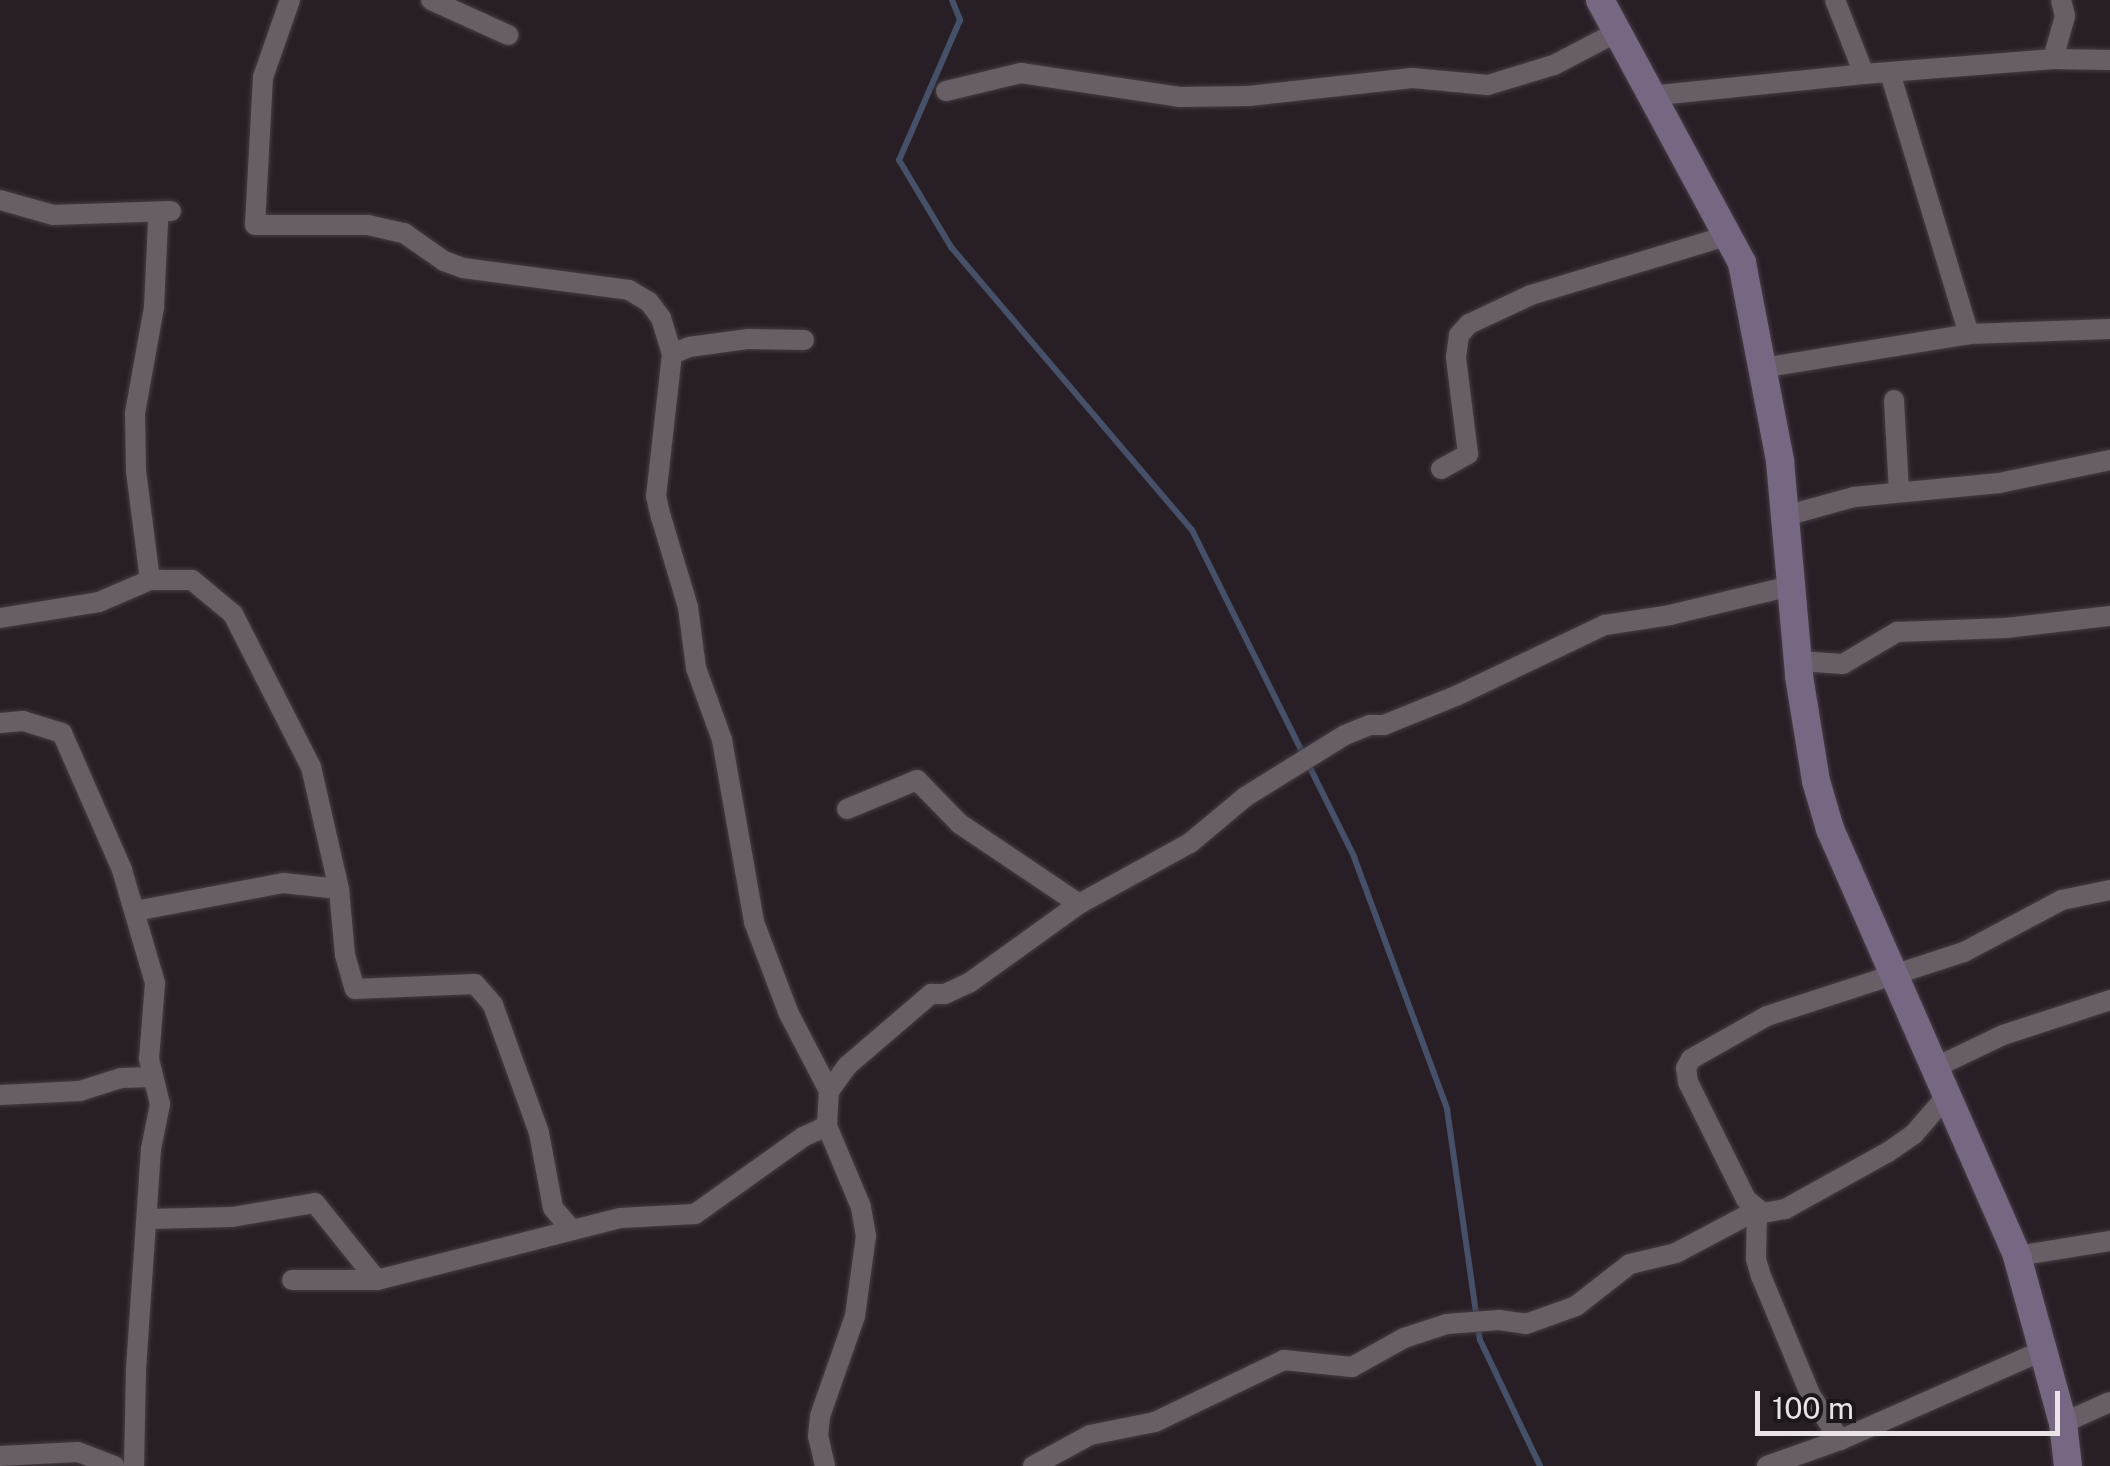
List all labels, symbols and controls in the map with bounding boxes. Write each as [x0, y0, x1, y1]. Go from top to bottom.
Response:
scale bar [1760, 1371, 2065, 1433]
text: 100 m [1772, 1390, 1854, 1426]

